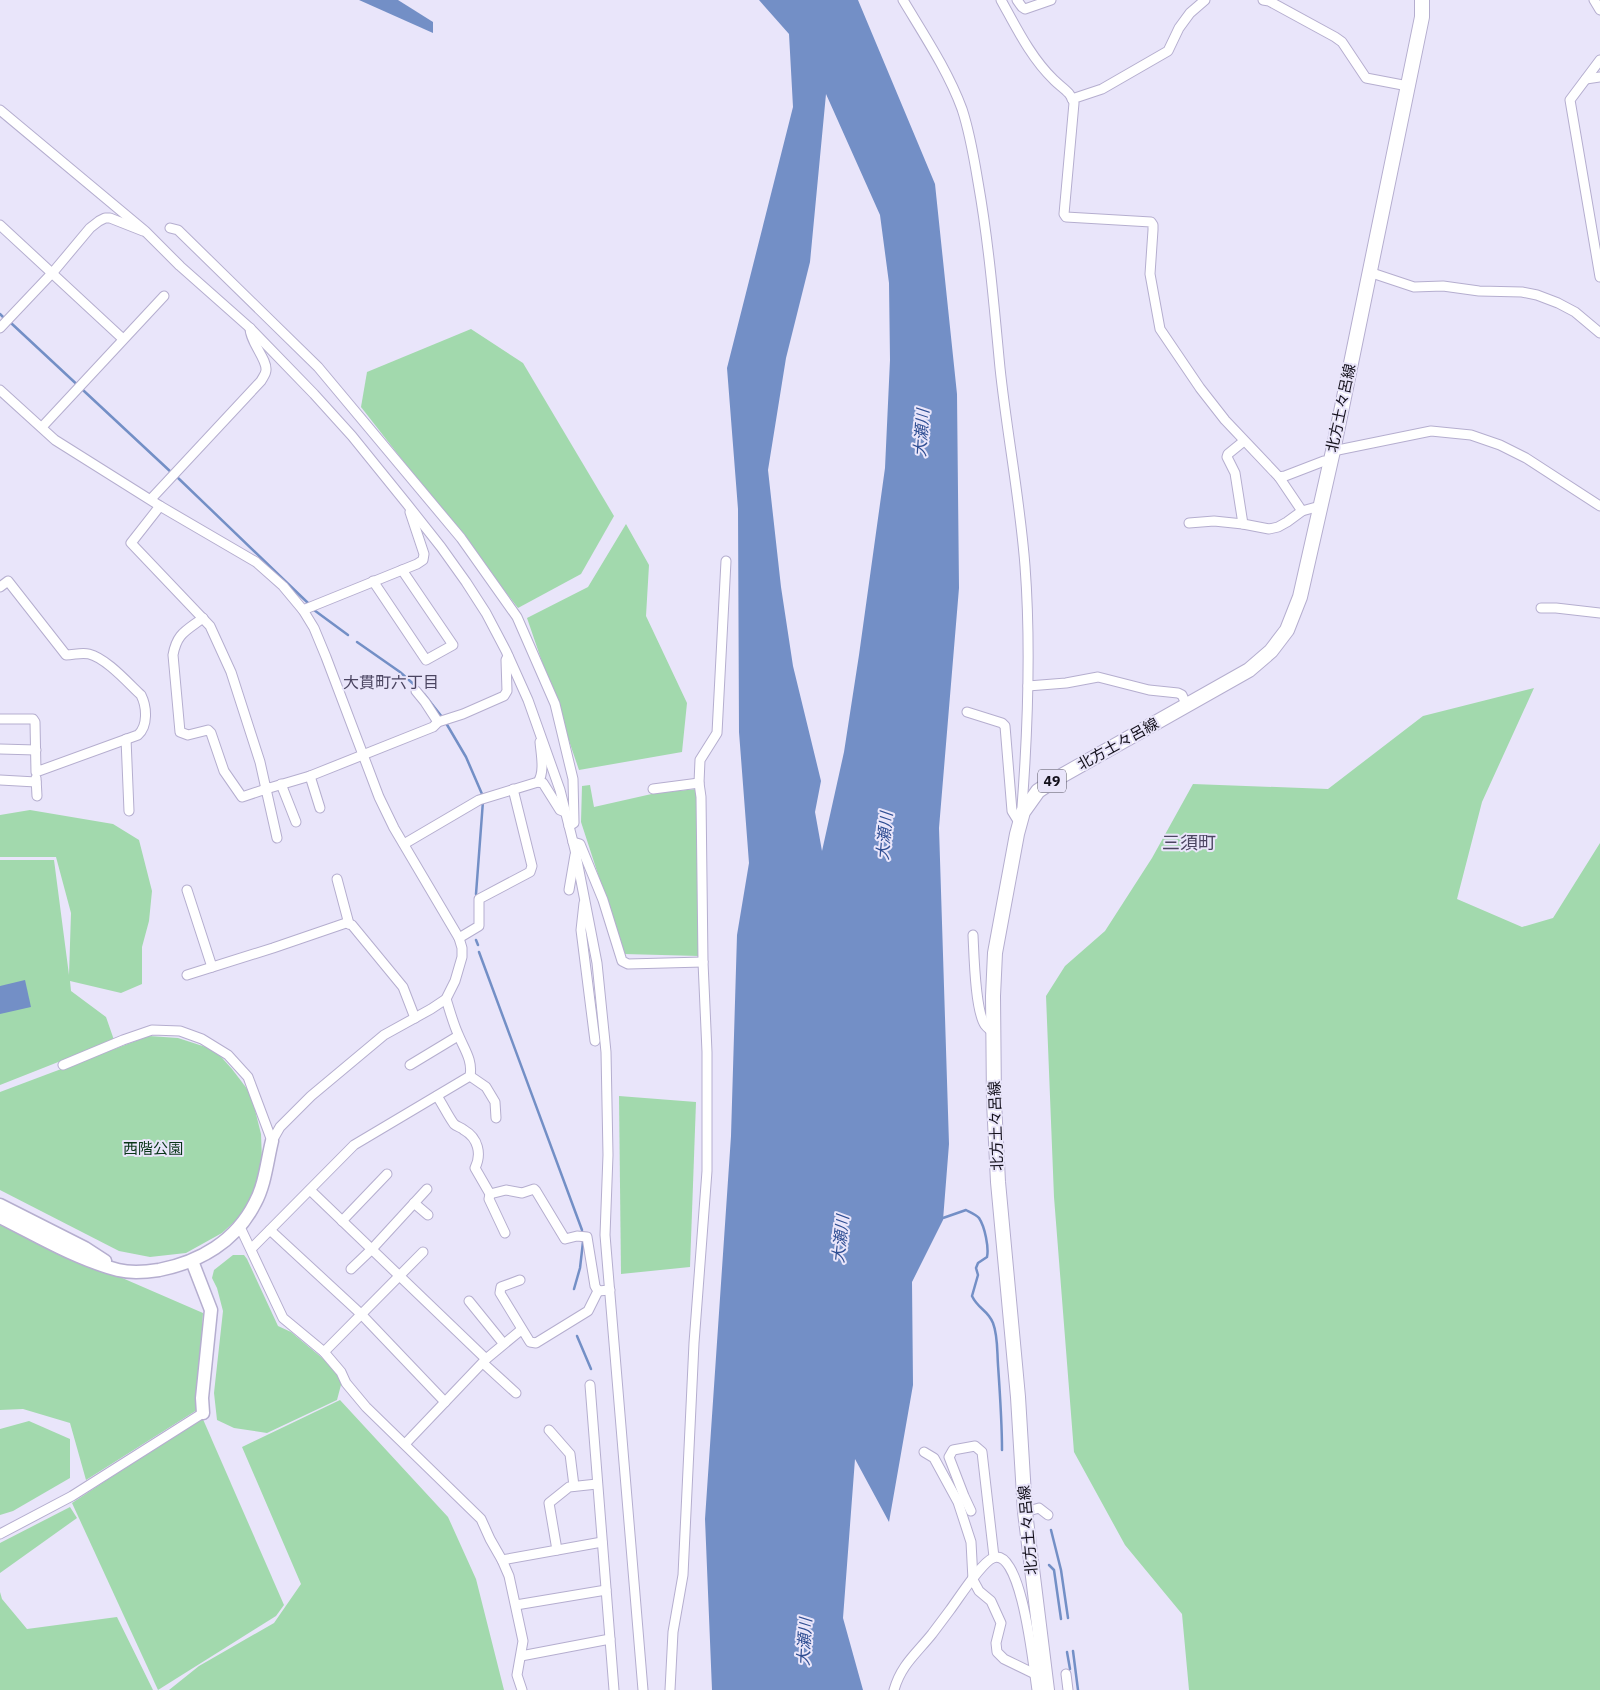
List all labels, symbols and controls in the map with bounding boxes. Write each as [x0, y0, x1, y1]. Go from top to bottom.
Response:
street label: 北方土々呂線 [1322, 362, 1359, 454]
water label: 大瀬川 [909, 406, 933, 458]
district label: 大貫町六丁目 [343, 672, 439, 692]
street label: 北方土々呂線 [1074, 713, 1162, 774]
road number: 49 [1038, 769, 1066, 792]
water label: 大瀬川 [872, 809, 896, 861]
district label: 三須町 [1162, 831, 1216, 854]
street label: 北方土々呂線 [984, 1081, 1007, 1171]
park label: 西階公園 [123, 1139, 183, 1158]
water label: 大瀬川 [828, 1212, 853, 1264]
street label: 北方土々呂線 [1014, 1484, 1041, 1576]
water label: 大瀬川 [793, 1616, 815, 1666]

